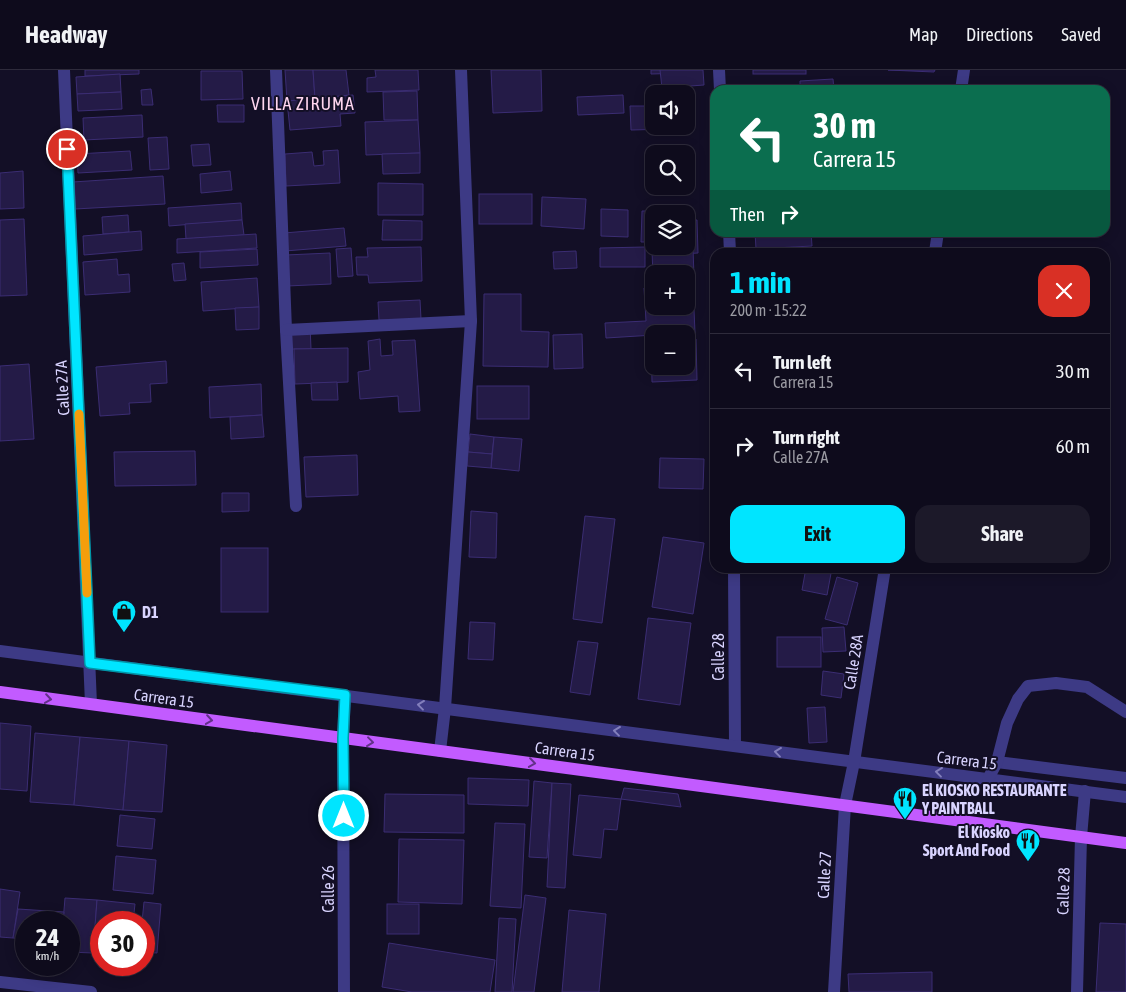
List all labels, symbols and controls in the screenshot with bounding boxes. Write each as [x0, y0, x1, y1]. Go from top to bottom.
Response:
text: Headway [25, 21, 108, 48]
text: Map [909, 24, 938, 45]
text: Directions [966, 24, 1033, 45]
text: Saved [1061, 24, 1101, 45]
map controls [645, 85, 695, 375]
button: sound [645, 85, 695, 135]
district label: VILLA ZIRUMA [251, 93, 355, 114]
icon: left [730, 105, 795, 170]
text: 30 m [813, 105, 876, 145]
pin [46, 128, 88, 170]
icon: arrive [53, 135, 81, 163]
button: search [645, 145, 695, 195]
text: Carrera 15 [813, 146, 896, 172]
icon: right [775, 200, 803, 228]
text: Then [730, 203, 765, 225]
button: layers [645, 205, 695, 255]
button: + [645, 265, 695, 315]
text: 1 min [730, 265, 791, 299]
button: close [1038, 265, 1090, 317]
text: 200 m · 15:22 [730, 301, 807, 319]
button: − [645, 325, 695, 375]
text: Turn left [773, 351, 831, 373]
icon: left [730, 357, 758, 385]
street label: Calle 27A [52, 360, 72, 416]
text: 30 m [1056, 360, 1090, 382]
text: Carrera 15 [773, 373, 833, 391]
text: Turn right [773, 426, 840, 448]
icon: right [730, 432, 758, 460]
text: 60 m [1056, 435, 1090, 457]
text: Calle 27A [773, 448, 828, 466]
button: Exit [730, 505, 905, 563]
button: Share [915, 505, 1090, 563]
shop icon: D1 [111, 599, 137, 633]
place label: D1 [142, 603, 159, 621]
street label: Calle 28 [709, 633, 727, 681]
street label: Calle 28A [840, 633, 866, 691]
street label: Carrera 15 [133, 685, 195, 711]
one-way arrow [45, 693, 53, 704]
one-way arrow [416, 700, 424, 711]
one-way arrow [206, 714, 214, 725]
one-way arrow [612, 726, 620, 737]
one-way arrow [367, 736, 375, 747]
street label: Carrera 15 [534, 738, 596, 764]
one-way arrow [773, 747, 781, 758]
street label: Carrera 15 [936, 747, 998, 773]
one-way arrow [528, 757, 536, 768]
one-way arrow [935, 768, 943, 778]
place label: El KIOSKO RESTAURANTE Y PAINTBALL [921, 781, 1067, 817]
restaurant icon: El KIOSKO RESTAURANTE Y PAINTBALL [892, 786, 918, 820]
position arrow [317, 789, 369, 841]
place label: El Kiosko Sport And Food [923, 823, 1010, 859]
restaurant icon: El Kiosko Sport And Food [1015, 828, 1041, 862]
street label: Calle 27 [814, 851, 834, 899]
street label: Calle 26 [319, 865, 337, 913]
street label: Calle 28 [1053, 867, 1073, 915]
speed limit sign: 30 [90, 911, 155, 976]
text: 24 [36, 923, 59, 951]
text: km/h [36, 949, 59, 963]

